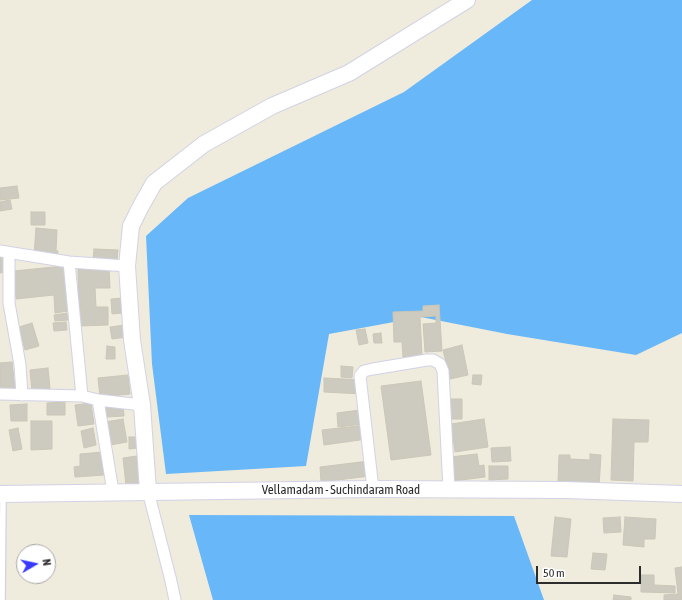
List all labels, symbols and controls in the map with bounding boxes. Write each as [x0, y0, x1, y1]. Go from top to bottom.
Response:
street label: Vellamadam - Suchindaram Road [262, 482, 420, 498]
north arrow [16, 544, 56, 584]
text: N [40, 558, 53, 566]
scale bar [538, 558, 643, 584]
text: 50 m [543, 566, 565, 580]

